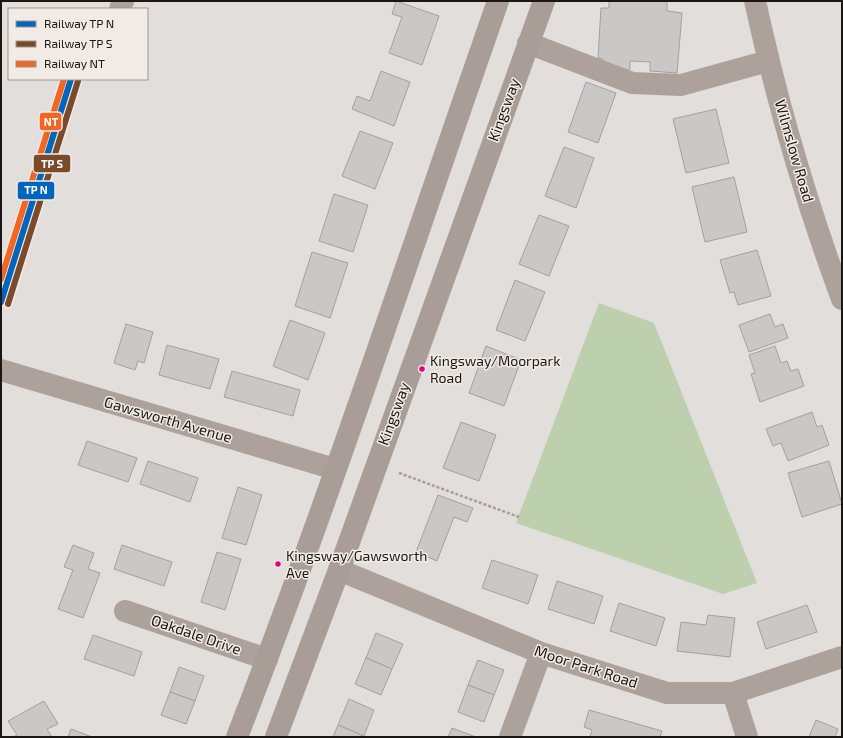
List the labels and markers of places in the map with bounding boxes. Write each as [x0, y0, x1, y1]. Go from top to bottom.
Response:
place label: Kingsway/Moorpark Road [430, 352, 560, 386]
marker: Kingsway/Moorpark Road [417, 364, 427, 374]
place label: Kingsway/Gawsworth Ave [286, 547, 427, 581]
marker: Kingsway/Gawsworth Ave [273, 559, 283, 569]

